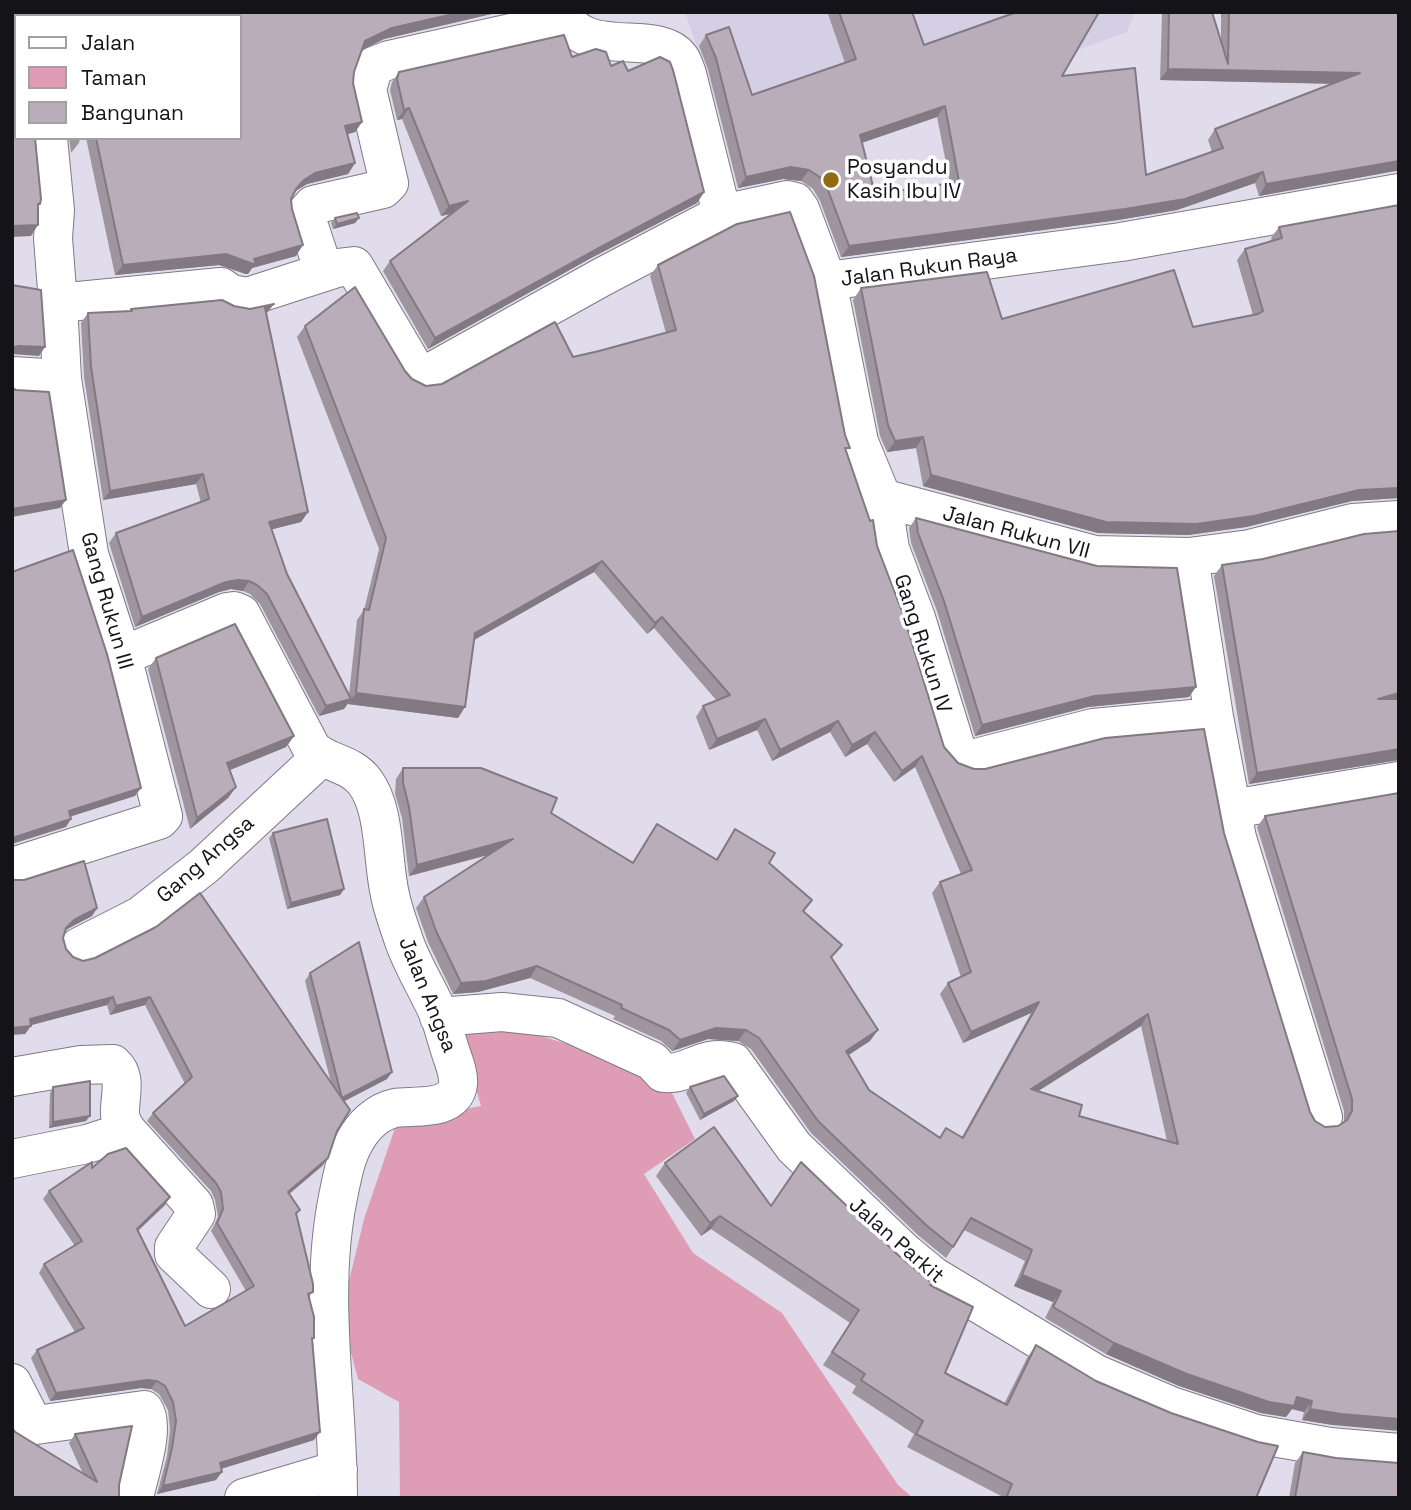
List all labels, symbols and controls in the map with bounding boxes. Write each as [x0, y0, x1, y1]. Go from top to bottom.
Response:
legend [14, 14, 242, 140]
text: Jalan [81, 29, 135, 56]
text: Taman [81, 64, 147, 91]
text: Bangunan [81, 99, 184, 126]
place label: Posyandu Kasih Ibu IV [847, 155, 961, 205]
marker: Posyandu Kasih Ibu IV [821, 170, 841, 190]
street label: Jalan Rukun Raya [839, 243, 1019, 293]
street label: Jalan Rukun VII [940, 501, 1092, 565]
street label: Gang Rukun III [74, 529, 138, 673]
street label: Gang Rukun IV [888, 571, 956, 717]
street label: Gang Angsa [152, 811, 260, 909]
street label: Jalan Angsa [392, 934, 462, 1056]
street label: Jalan Parkit [843, 1193, 949, 1289]

